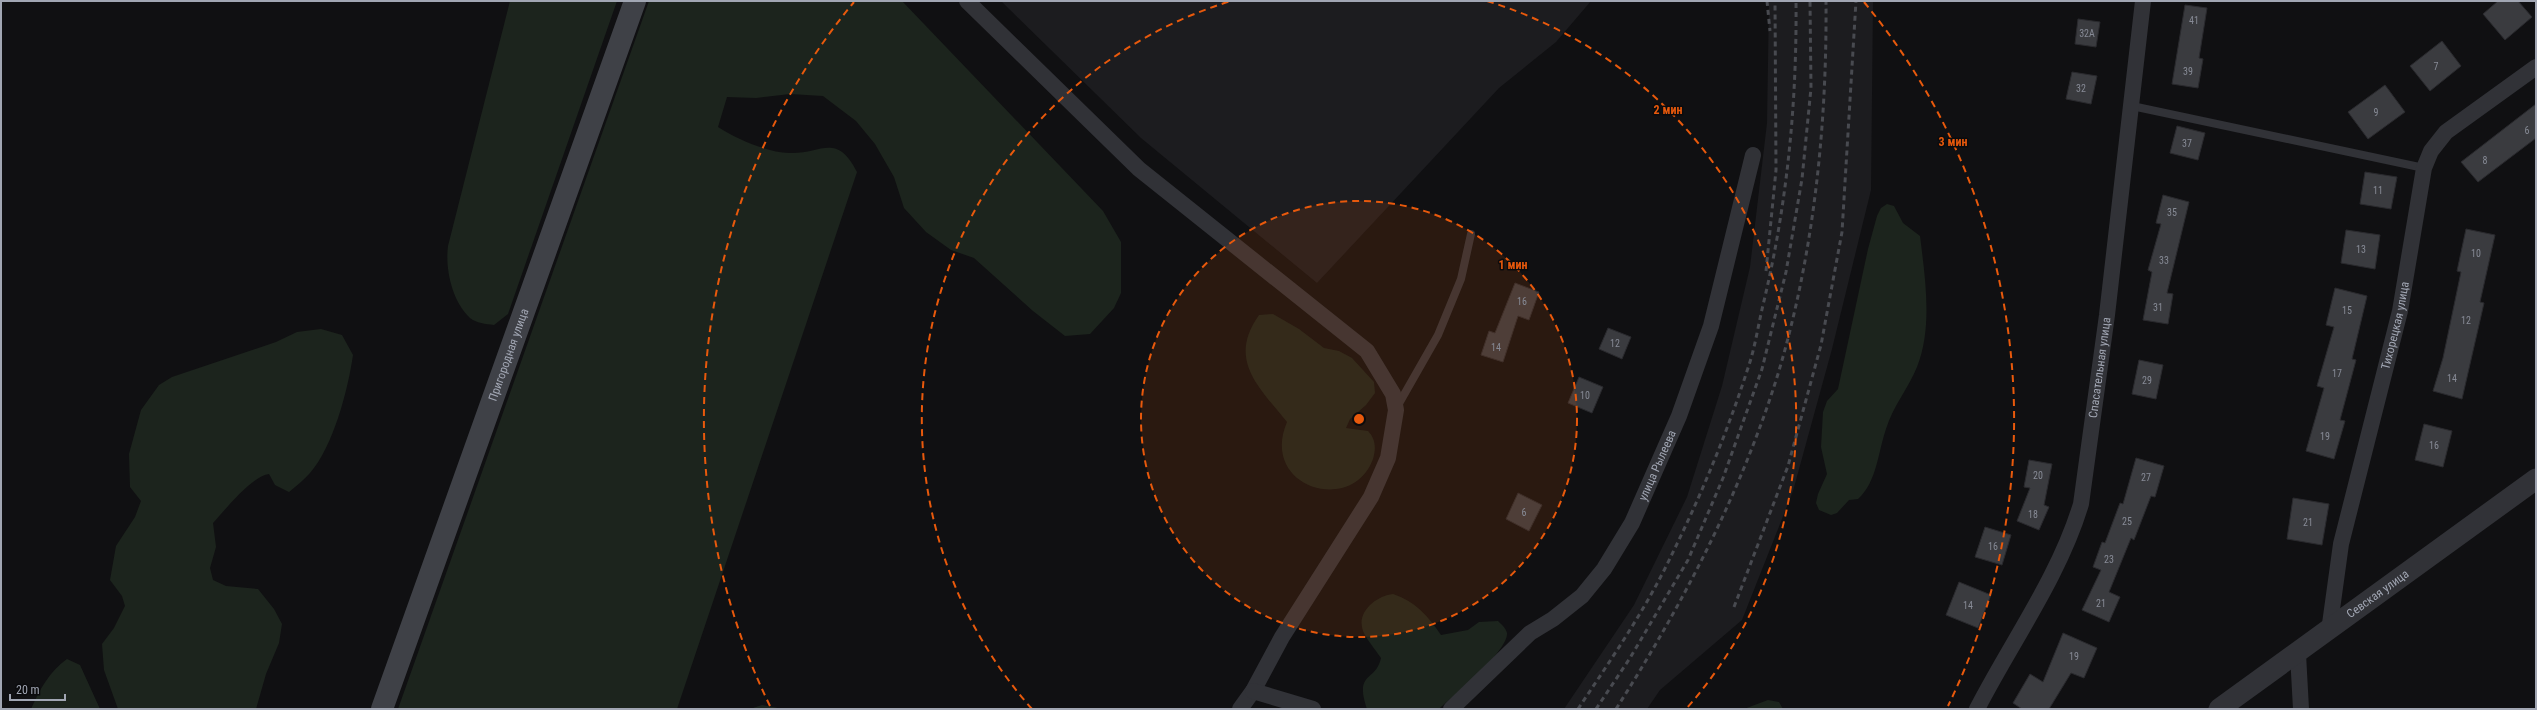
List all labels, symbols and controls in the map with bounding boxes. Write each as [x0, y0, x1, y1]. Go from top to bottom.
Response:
house number: 41 [2189, 15, 2199, 26]
house number: 32А [2079, 28, 2095, 39]
house number: 7 [2434, 61, 2439, 72]
house number: 39 [2183, 66, 2193, 77]
house number: 32 [2076, 83, 2086, 94]
text: 2 мин [1654, 103, 1682, 117]
house number: 9 [2374, 107, 2379, 118]
house number: 6 [2525, 125, 2530, 136]
text: 3 мин [1939, 135, 1967, 149]
house number: 37 [2182, 138, 2192, 149]
house number: 8 [2483, 155, 2488, 166]
house number: 11 [2373, 185, 2383, 196]
house number: 35 [2167, 207, 2177, 218]
house number: 13 [2356, 244, 2366, 255]
house number: 10 [2471, 248, 2481, 259]
house number: 33 [2159, 255, 2169, 266]
text: 1 мин [1499, 258, 1527, 272]
street label: Тихорецкая улица [2378, 280, 2412, 371]
house number: 16 [1517, 296, 1527, 307]
house number: 31 [2153, 302, 2163, 313]
house number: 15 [2342, 305, 2352, 316]
street label: Пригородная улица [486, 307, 532, 403]
house number: 12 [2461, 315, 2471, 326]
street label: Спасательная улица [2086, 316, 2114, 419]
house number: 12 [1610, 338, 1620, 349]
house number: 14 [1491, 342, 1501, 353]
house number: 17 [2332, 368, 2342, 379]
house number: 14 [2447, 373, 2457, 384]
house number: 29 [2142, 375, 2152, 386]
house number: 10 [1580, 390, 1590, 401]
centre of rings [1352, 412, 1366, 426]
street label: улица Рылеева [1636, 428, 1679, 503]
house number: 19 [2320, 431, 2330, 442]
house number: 16 [2429, 440, 2439, 451]
house number: 20 [2033, 470, 2043, 481]
house number: 27 [2141, 472, 2151, 483]
house number: 6 [1522, 507, 1527, 518]
house number: 18 [2028, 509, 2038, 520]
house number: 25 [2122, 516, 2132, 527]
house number: 21 [2303, 517, 2313, 528]
house number: 16 [1988, 541, 1998, 552]
house number: 23 [2104, 554, 2114, 565]
street label: Севская улица [2344, 567, 2412, 621]
house number: 21 [2096, 598, 2106, 609]
house number: 14 [1963, 600, 1973, 611]
house number: 19 [2069, 651, 2079, 662]
scale bar [10, 676, 65, 702]
text: 20 m [16, 683, 40, 697]

